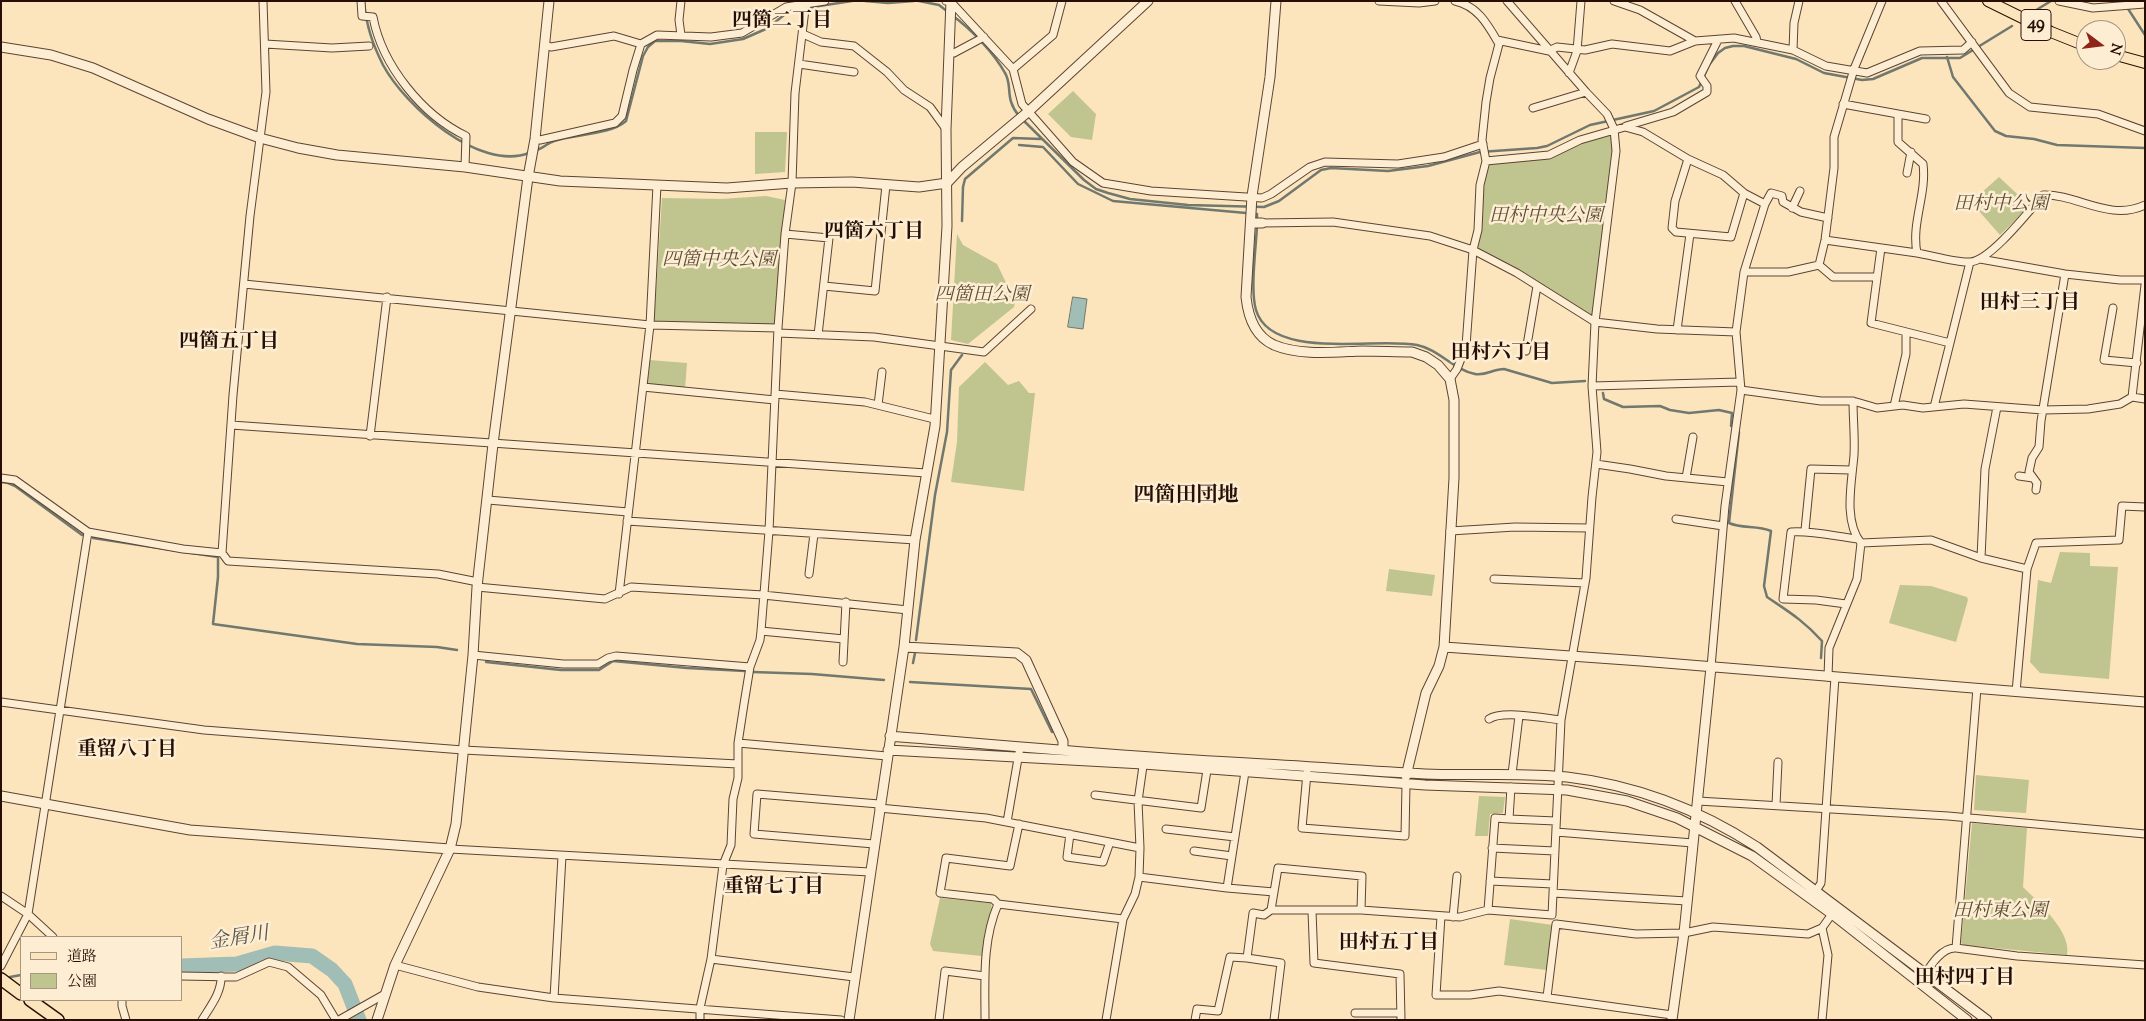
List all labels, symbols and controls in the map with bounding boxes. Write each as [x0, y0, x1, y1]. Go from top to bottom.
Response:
road number: 49 [2021, 10, 2051, 40]
district label: 四箇二丁目 [732, 11, 832, 35]
north arrow [2076, 20, 2126, 70]
text: N [2103, 41, 2126, 57]
park label: 田村中公園 [1954, 195, 2048, 217]
park label: 田村中央公園 [1489, 207, 1603, 229]
district label: 四箇六丁目 [824, 222, 924, 246]
park label: 四箇中央公園 [662, 251, 776, 273]
park label: 四箇田公園 [935, 286, 1029, 308]
district label: 田村三丁目 [1980, 293, 2080, 317]
district label: 四箇五丁目 [179, 332, 279, 356]
district label: 田村六丁目 [1451, 343, 1551, 367]
district label: 四箇田団地 [1134, 484, 1238, 510]
district label: 重留八丁目 [77, 740, 177, 764]
district label: 重留七丁目 [724, 877, 824, 901]
park label: 田村東公園 [1953, 902, 2047, 924]
water label: 金屑川 [207, 923, 271, 957]
district label: 田村五丁目 [1339, 933, 1439, 957]
legend [20, 936, 182, 1001]
text: 道路 [67, 947, 97, 968]
district label: 田村四丁目 [1915, 968, 2015, 992]
text: 公園 [67, 972, 97, 993]

